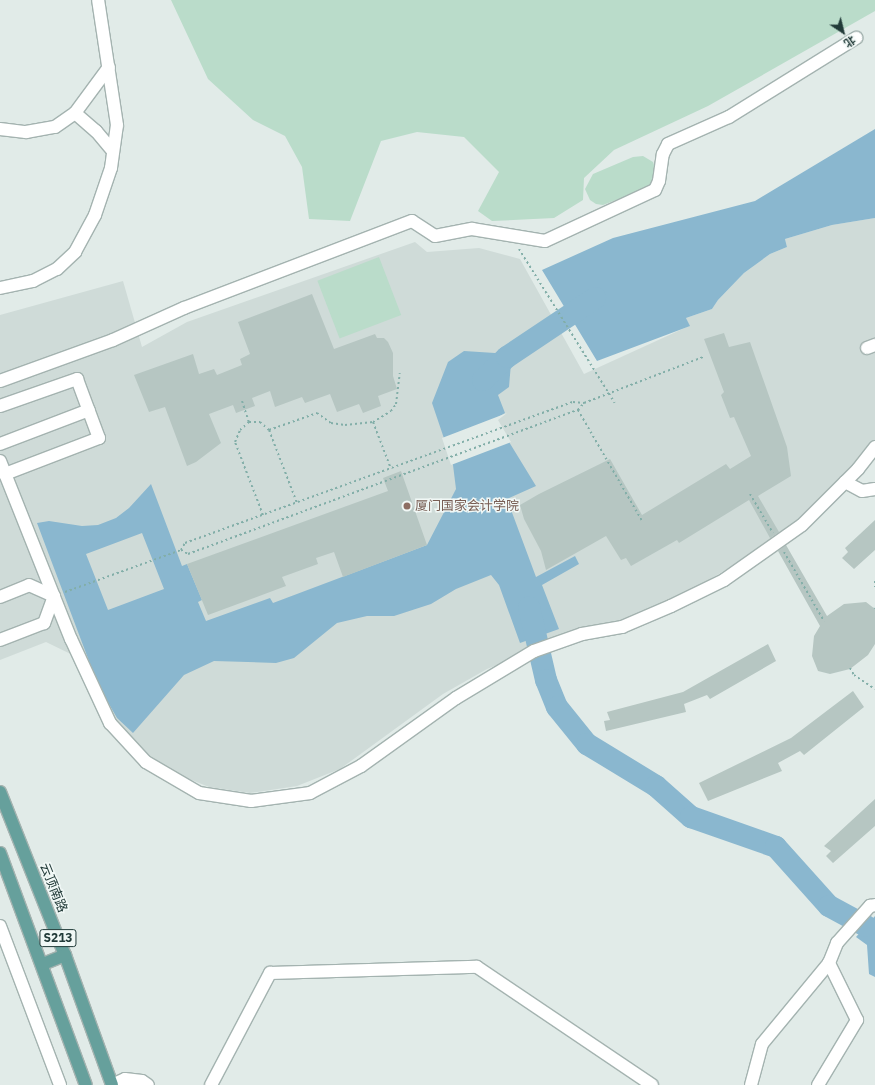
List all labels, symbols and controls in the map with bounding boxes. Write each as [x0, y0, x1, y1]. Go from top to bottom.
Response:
north arrow [823, 12, 863, 52]
text: 北 [841, 33, 858, 51]
place label: 厦门国家会计学院 [415, 498, 519, 514]
marker: 厦门国家会计学院 [402, 501, 412, 511]
street label: 云顶南路 [36, 861, 70, 915]
road number: S213 [39, 928, 77, 948]

